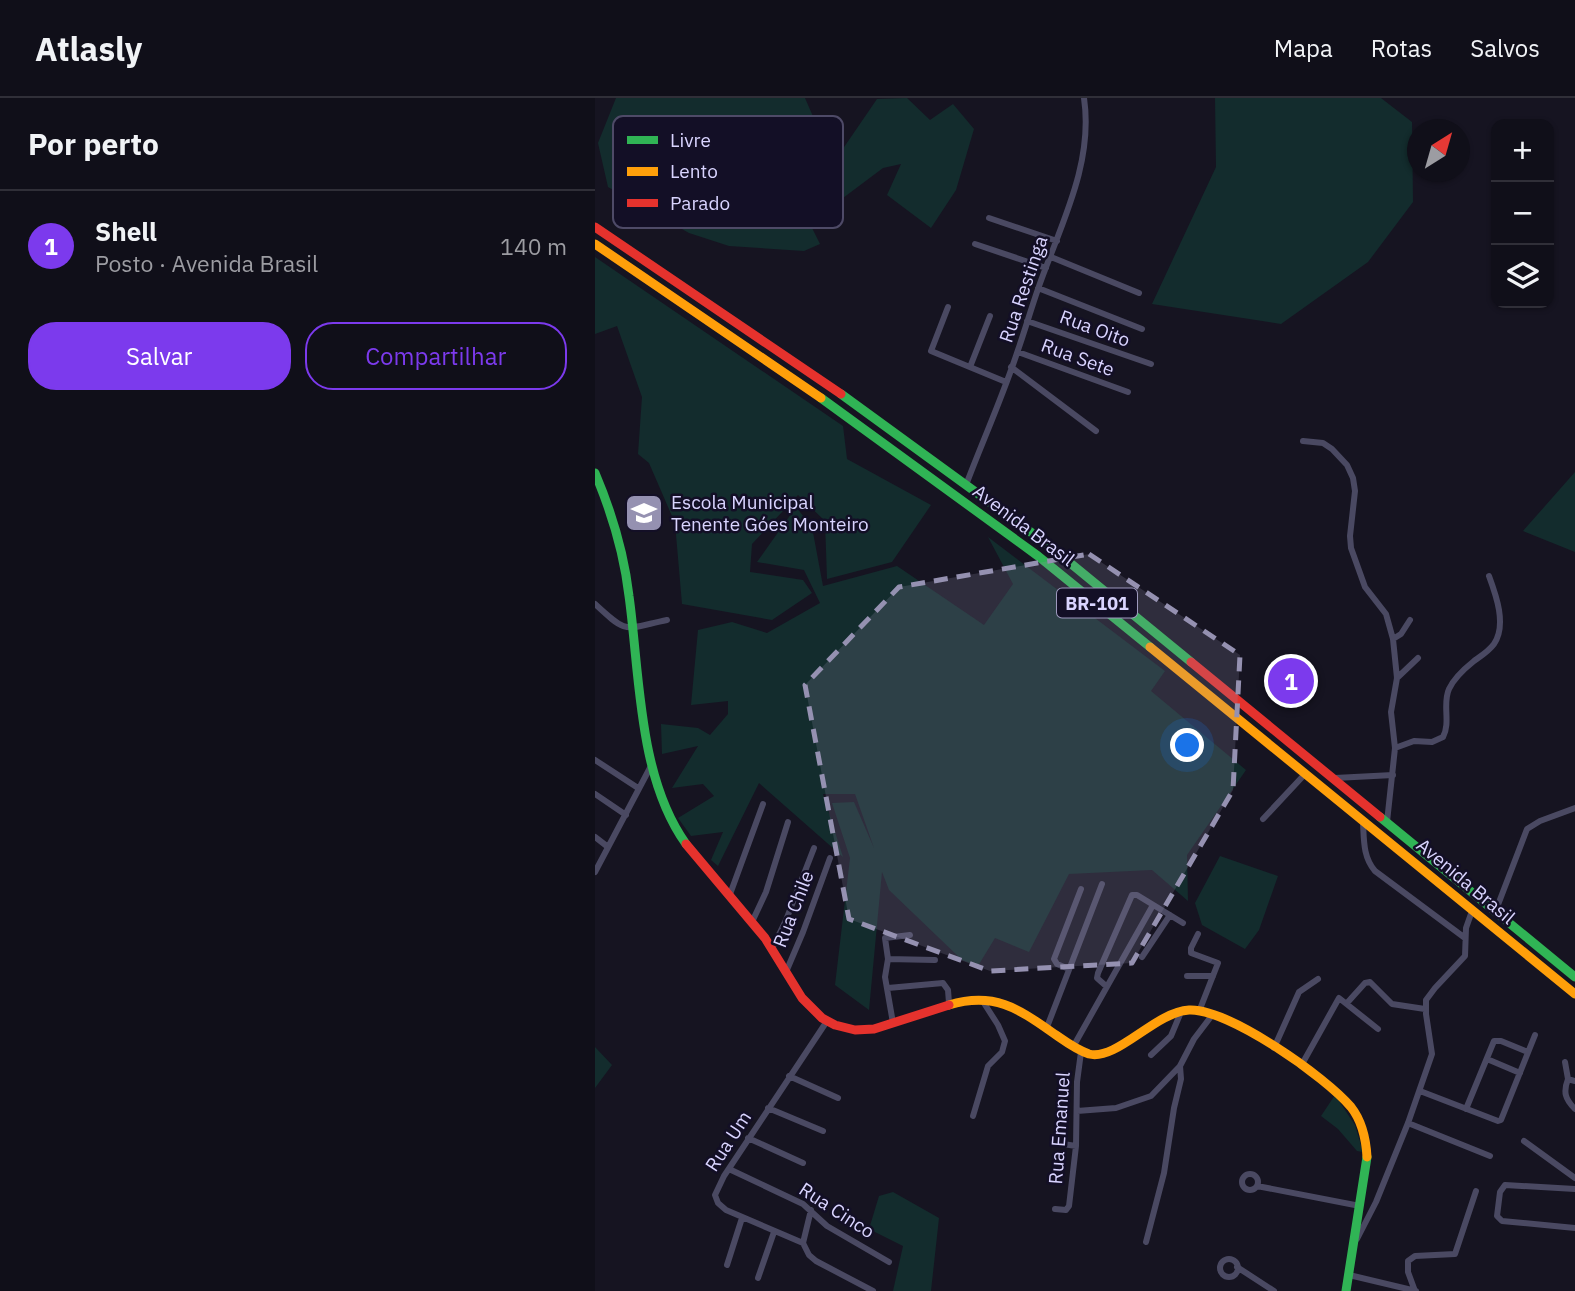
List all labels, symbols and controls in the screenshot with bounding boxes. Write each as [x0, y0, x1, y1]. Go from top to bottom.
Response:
text: Atlasly [35, 27, 142, 70]
text: Mapa [1274, 32, 1333, 64]
text: Rotas [1371, 32, 1432, 64]
text: Salvos [1470, 32, 1540, 64]
legend [613, 116, 843, 228]
north arrow [1407, 119, 1470, 182]
map controls [1491, 119, 1554, 308]
button: + [1491, 119, 1554, 182]
text: Por perto [28, 124, 159, 163]
text: Livre [670, 128, 711, 152]
text: Lento [670, 159, 718, 183]
button: − [1491, 182, 1554, 245]
text: Parado [670, 191, 730, 215]
text: Shell [95, 214, 157, 248]
text: 1 [44, 231, 58, 261]
text: 140 m [500, 231, 567, 261]
street label: Rua Restinga [994, 232, 1052, 346]
button: layers [1491, 245, 1554, 308]
text: Posto · Avenida Brasil [95, 248, 318, 278]
street label: Rua Oito [1057, 304, 1133, 352]
button: Salvar [28, 322, 291, 390]
button: Compartilhar [305, 322, 567, 390]
street label: Rua Sete [1038, 333, 1118, 381]
street label: Avenida Brasil [968, 479, 1080, 571]
place label: Escola Municipal Tenente Góes Monteiro [671, 490, 869, 536]
school or university icon: Escola Municipal Tenente Góes Monteiro [623, 492, 665, 534]
road number: BR-101 [1057, 588, 1137, 618]
pin: 1 [1268, 655, 1314, 707]
your location [1170, 728, 1204, 762]
street label: Avenida Brasil [1412, 833, 1520, 929]
street label: Rua Chile [767, 867, 819, 951]
street label: Rua Emanuel [1043, 1071, 1075, 1185]
street label: Rua Um [700, 1106, 756, 1176]
street label: Rua Cinco [795, 1177, 879, 1243]

